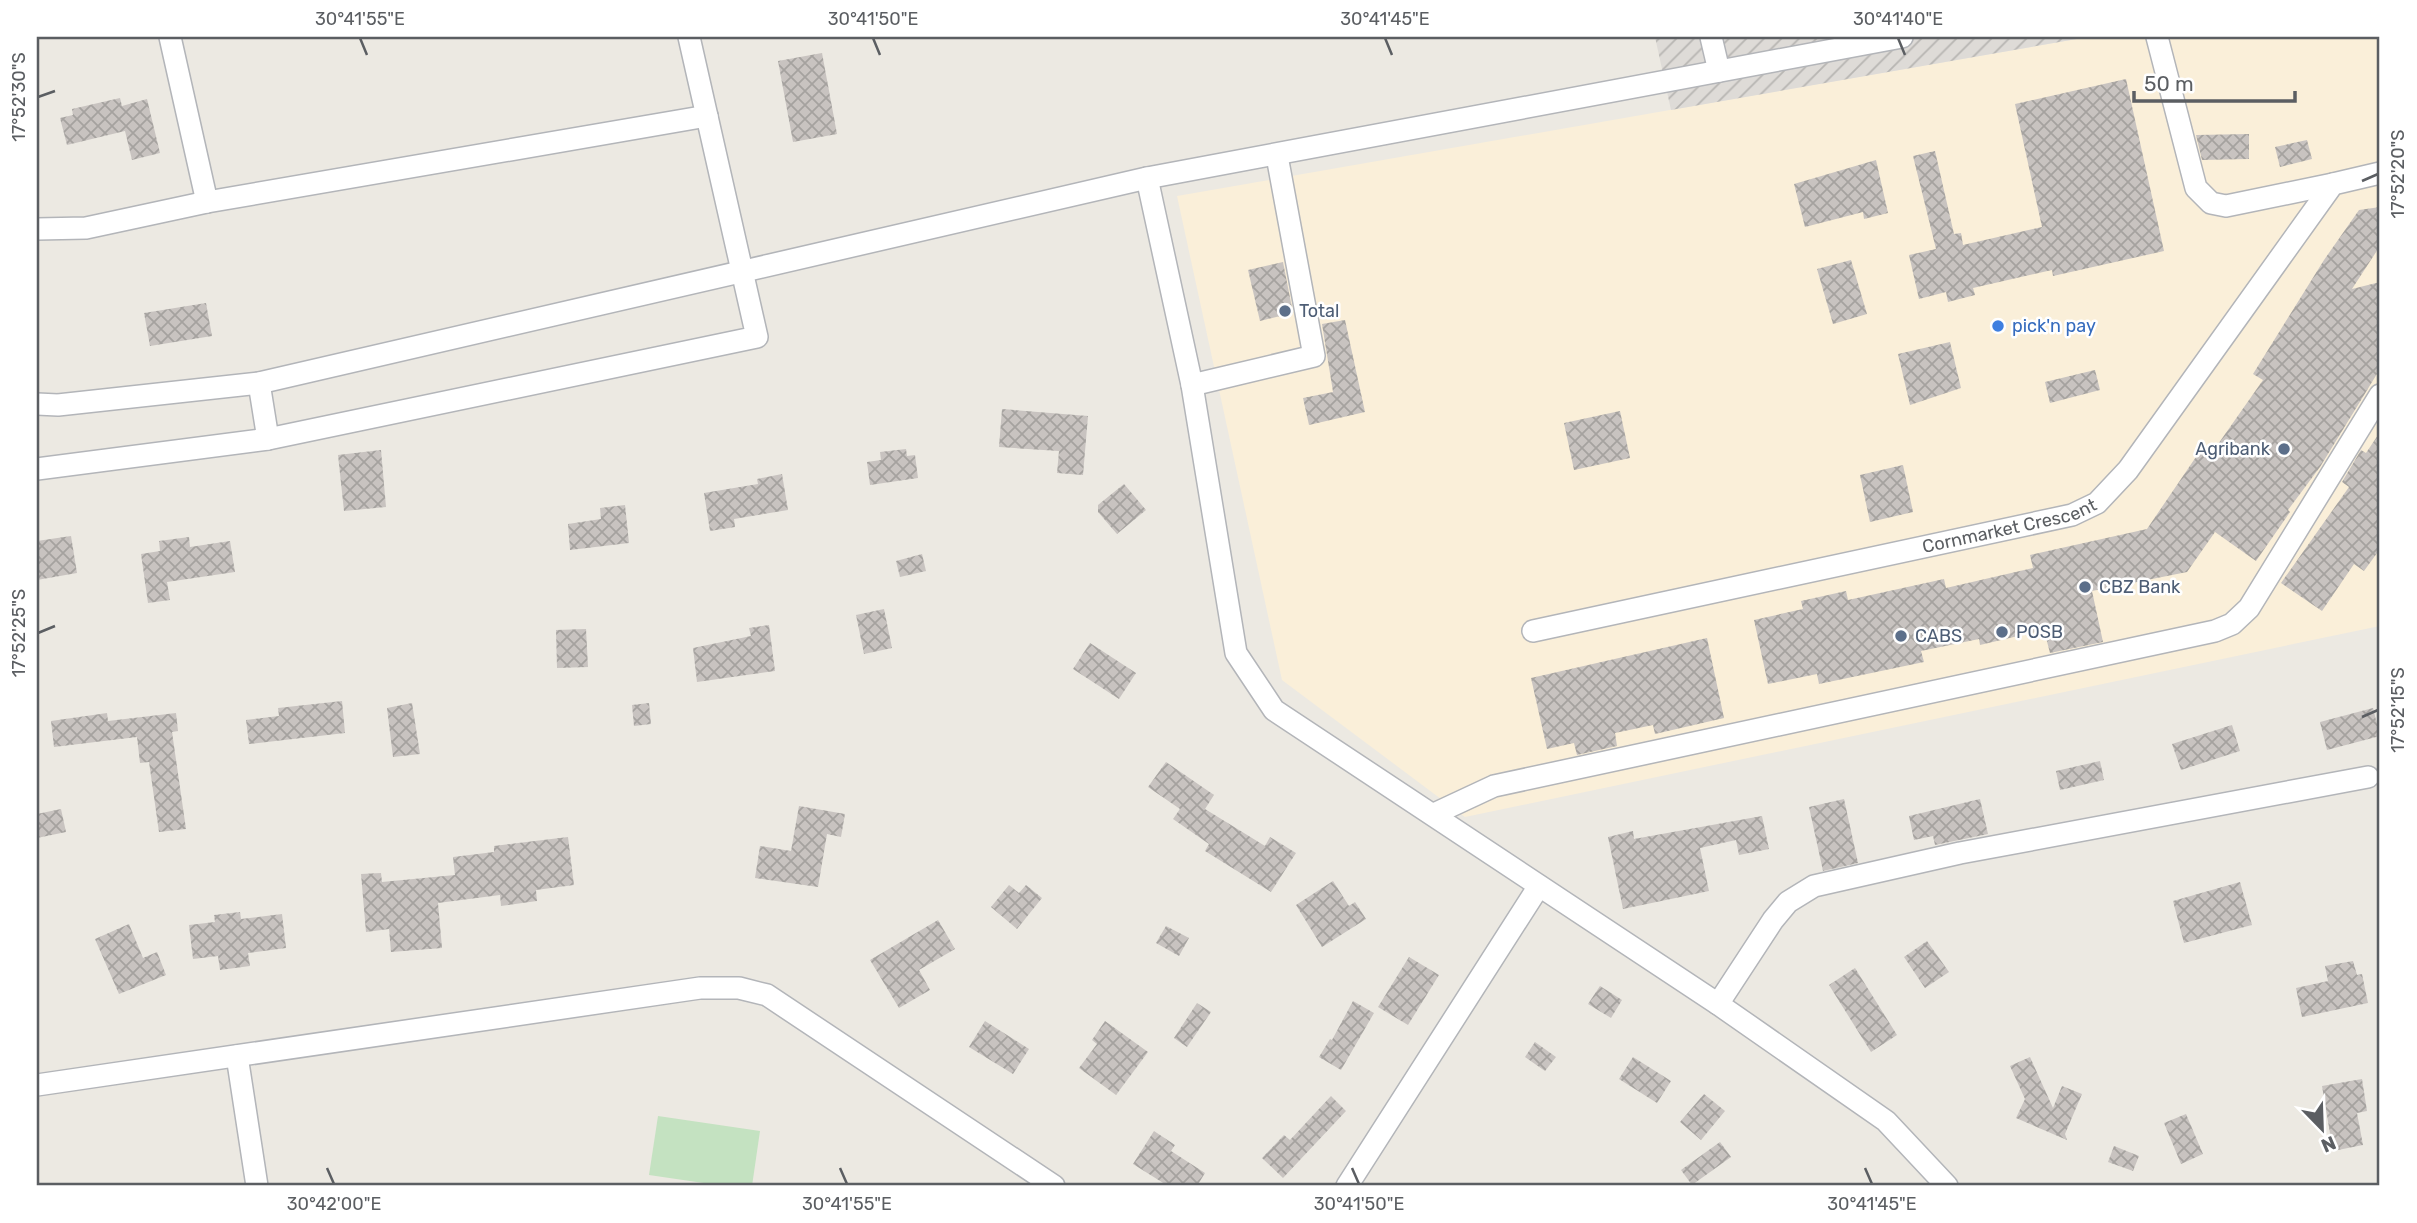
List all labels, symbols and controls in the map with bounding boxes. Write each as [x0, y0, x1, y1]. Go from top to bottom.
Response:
text: 30°41'55"E [315, 8, 405, 30]
text: 30°41'50"E [828, 8, 918, 30]
text: 30°41'45"E [1340, 8, 1430, 30]
text: 30°41'40"E [1853, 8, 1943, 30]
text: 17°52'30"S [8, 52, 30, 142]
scale bar [2134, 60, 2294, 104]
text: 50 m [2144, 71, 2194, 96]
text: 17°52'20"S [2387, 129, 2409, 219]
place label: Total [1299, 300, 1339, 322]
marker: Total [1277, 303, 1293, 319]
place label: pick'n pay [2012, 315, 2096, 337]
marker: pick'n pay [1990, 318, 2006, 334]
place label: Agribank [2195, 438, 2271, 460]
marker: Agribank [2276, 441, 2292, 457]
street label: Cornmarket Crescent [1920, 494, 2100, 558]
place label: CBZ Bank [2099, 576, 2181, 598]
marker: CBZ Bank [2077, 579, 2093, 595]
text: 17°52'25"S [8, 589, 30, 677]
place label: POSB [2016, 621, 2063, 643]
marker: POSB [1994, 624, 2010, 640]
place label: CABS [1915, 625, 1962, 647]
marker: CABS [1893, 628, 1909, 644]
text: 17°52'15"S [2387, 667, 2409, 753]
north arrow [2288, 1094, 2358, 1164]
text: N [2318, 1131, 2339, 1157]
text: 30°42'00"E [287, 1193, 381, 1215]
text: 30°41'55"E [802, 1193, 892, 1215]
text: 30°41'50"E [1314, 1193, 1404, 1215]
text: 30°41'45"E [1827, 1193, 1917, 1215]

